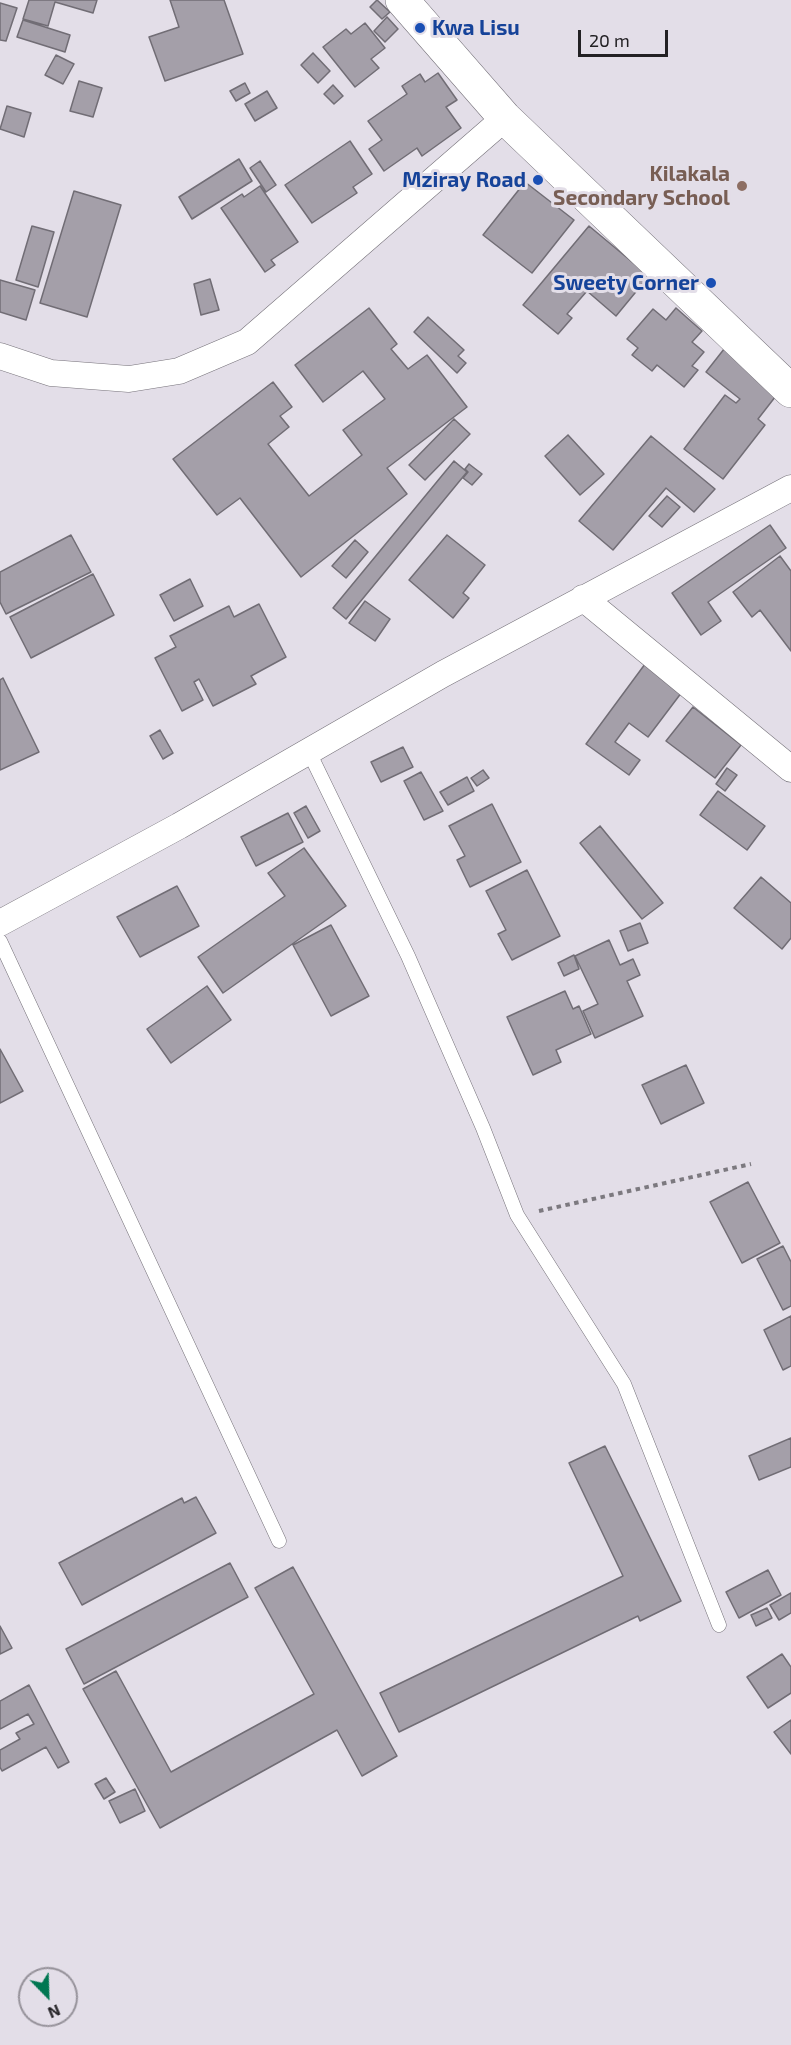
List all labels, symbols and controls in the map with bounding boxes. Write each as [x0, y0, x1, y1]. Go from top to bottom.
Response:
place label: Kwa Lisu [432, 15, 520, 41]
scale bar [581, 18, 671, 56]
marker: Kwa Lisu [413, 21, 427, 35]
text: 20 m [589, 29, 630, 51]
place label: Kilakala Secondary School [553, 161, 730, 211]
place label: Mziray Road [402, 167, 526, 193]
marker: Mziray Road [531, 173, 545, 187]
marker: Kilakala Secondary School [735, 179, 749, 193]
place label: Sweety Corner [553, 270, 699, 296]
marker: Sweety Corner [704, 276, 718, 290]
north arrow [18, 1967, 78, 2027]
text: N [45, 2001, 63, 2023]

